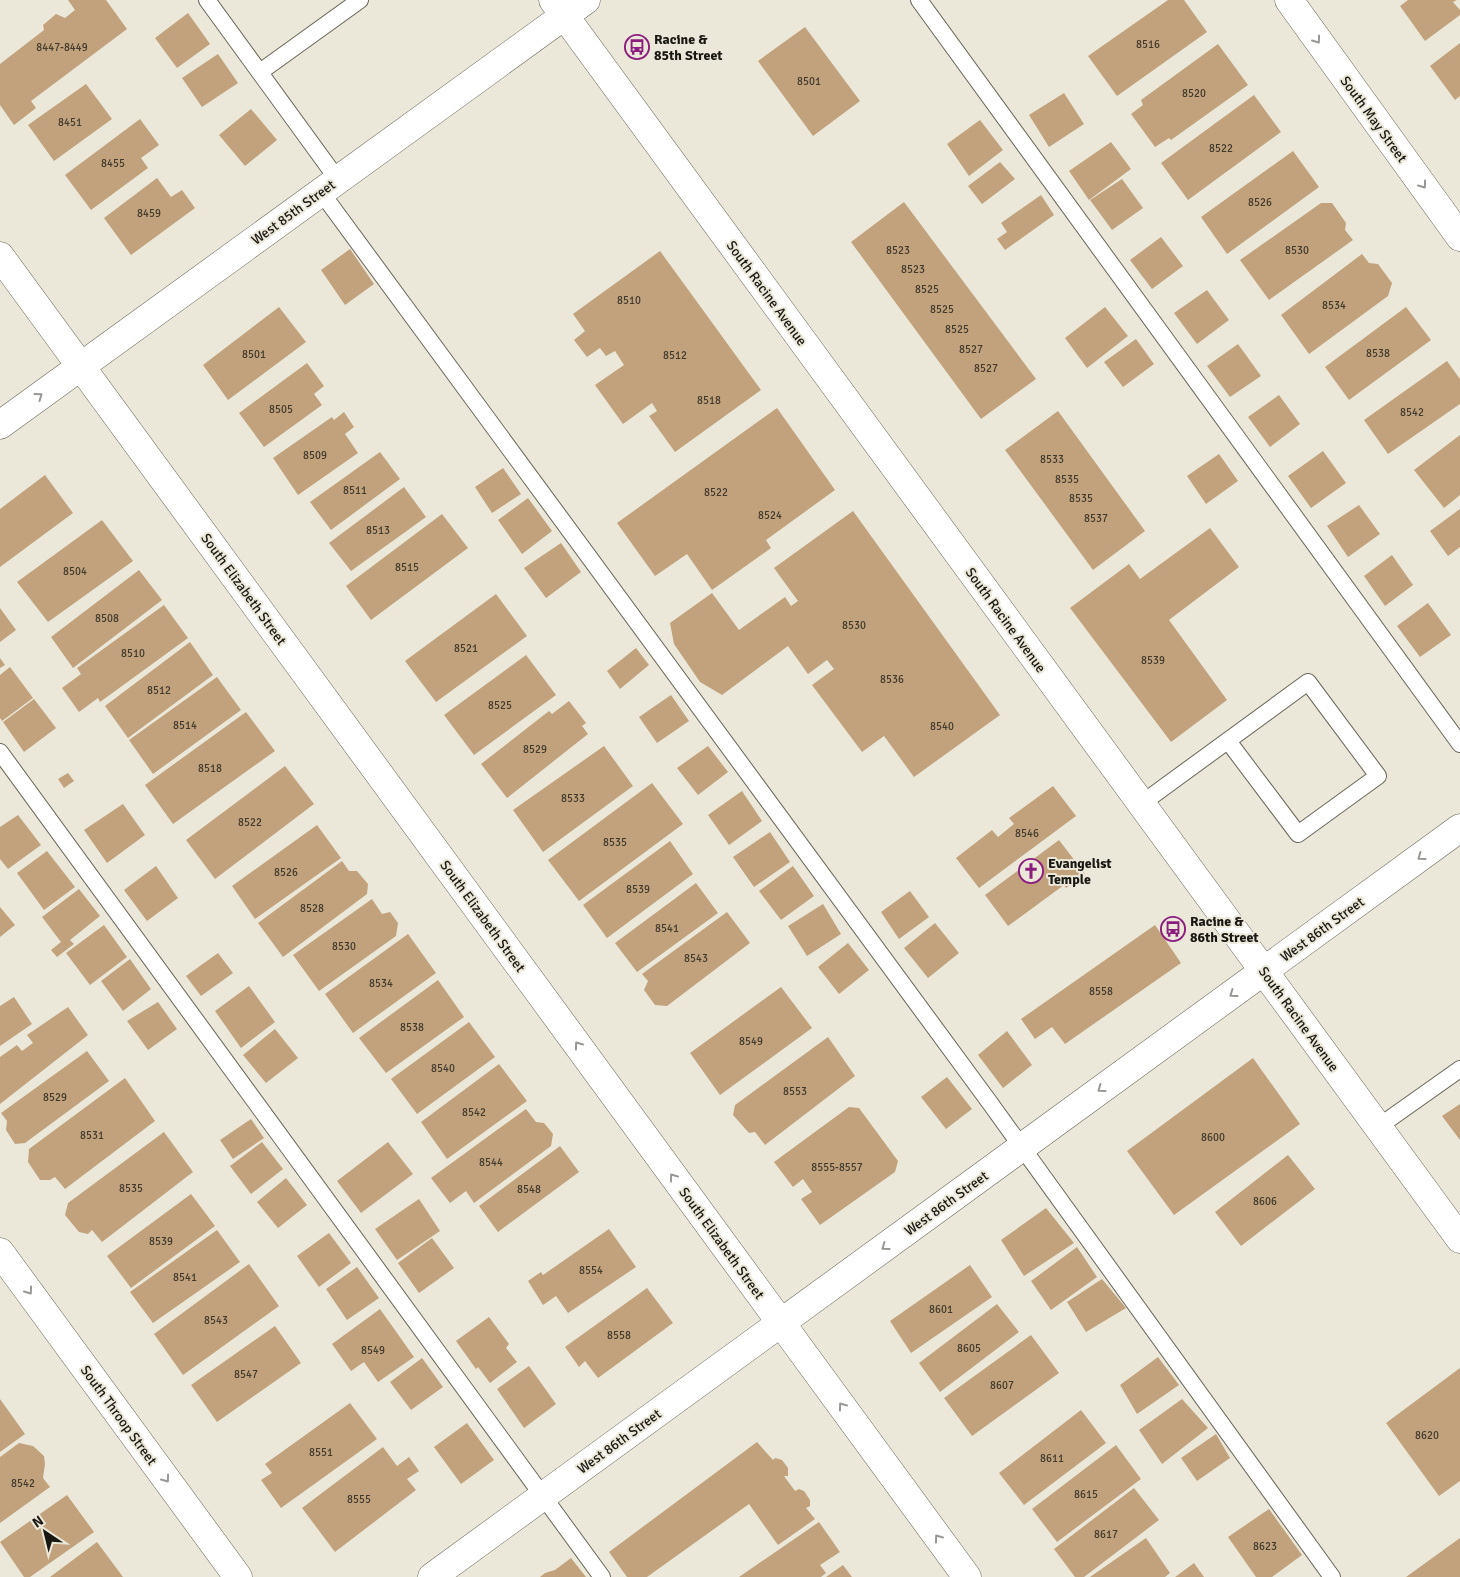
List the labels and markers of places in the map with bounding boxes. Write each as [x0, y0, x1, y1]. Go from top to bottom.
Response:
place label: Racine & 85th Street [654, 31, 723, 64]
bus stop icon: Racine & 85th Street [624, 34, 650, 60]
place label: Evangelist Temple [1048, 855, 1112, 888]
church icon: Evangelist Temple [1018, 858, 1044, 884]
place label: Racine & 86th Street [1190, 913, 1259, 946]
bus stop icon: Racine & 86th Street [1160, 916, 1186, 942]

